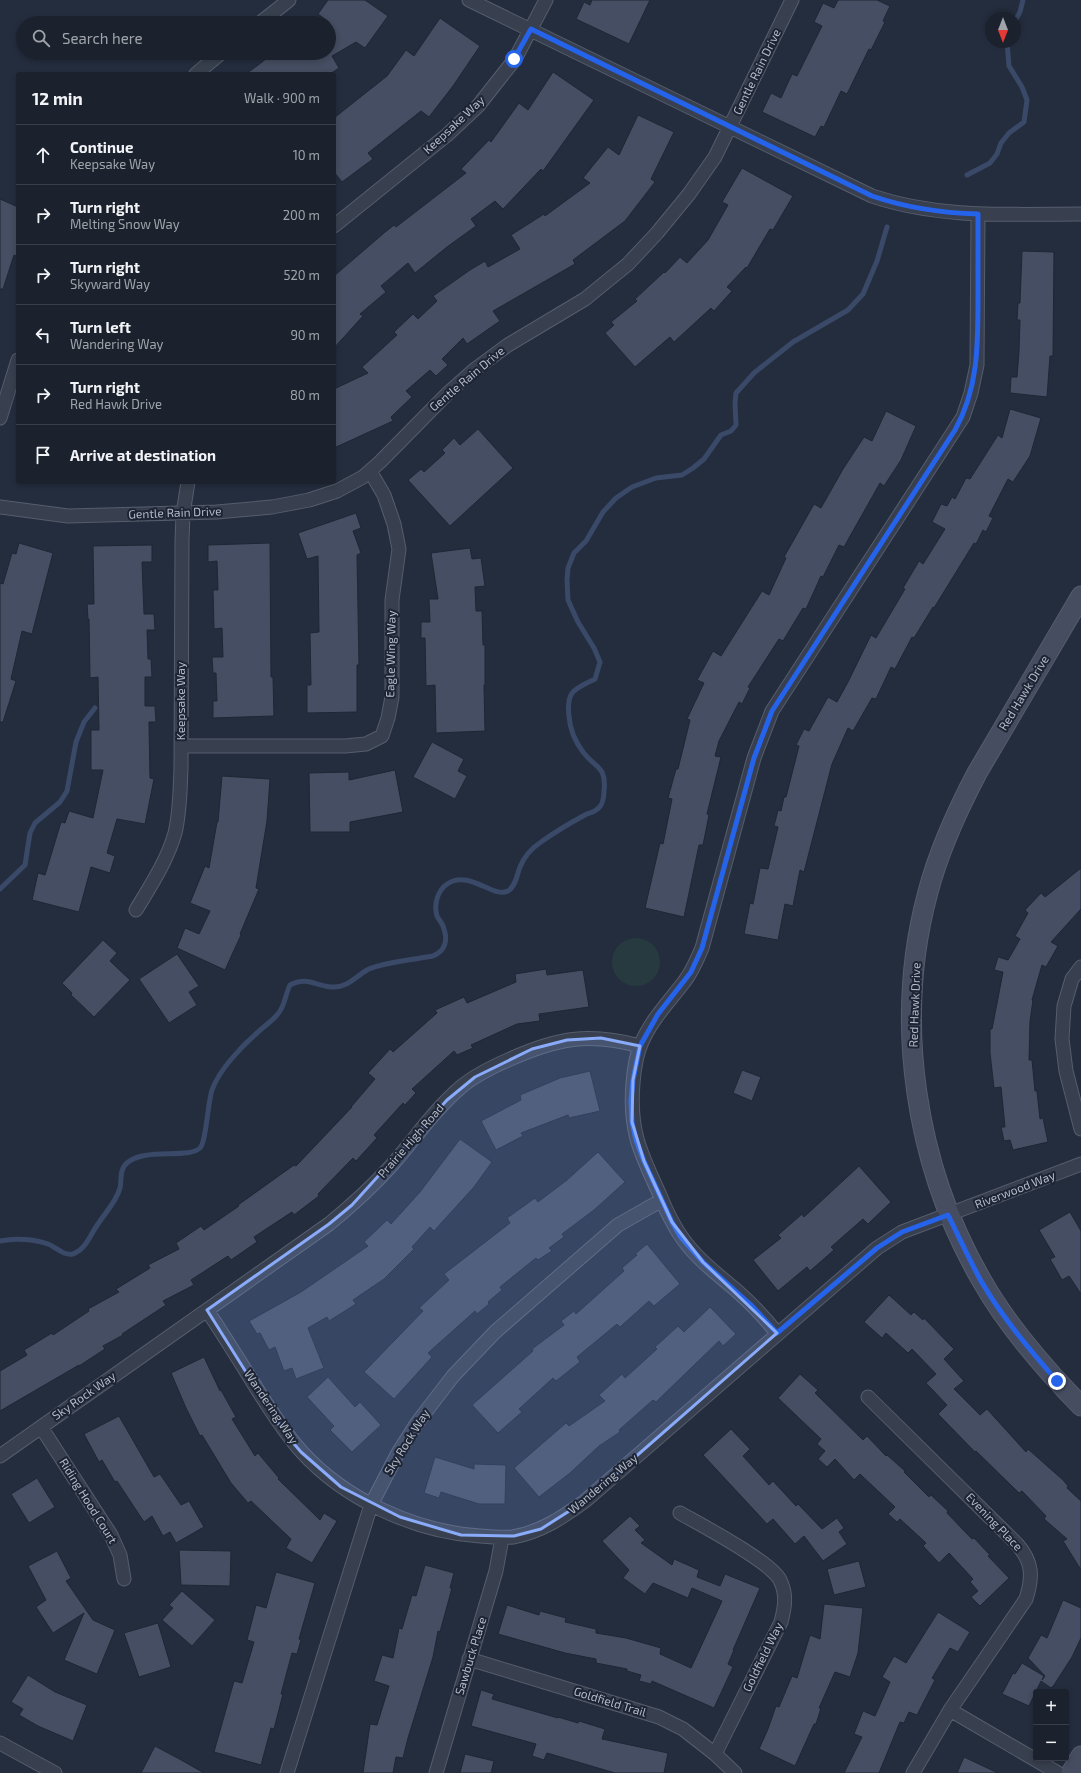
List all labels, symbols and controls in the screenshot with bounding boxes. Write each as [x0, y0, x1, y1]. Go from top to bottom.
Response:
north arrow [985, 12, 1021, 48]
search box [16, 16, 336, 60]
icon: search [30, 27, 52, 49]
street label: Gentle Rain Drive [729, 27, 783, 117]
text: Search here [62, 29, 143, 47]
route start [505, 50, 523, 68]
text: 12 min [32, 88, 83, 108]
text: Walk · 900 m [244, 90, 320, 106]
street label: Keepsake Way [420, 92, 487, 156]
text: Continue [70, 138, 133, 156]
icon: ahead [32, 144, 54, 166]
text: 10 m [293, 147, 320, 163]
text: Keepsake Way [70, 156, 155, 172]
text: Turn right [70, 198, 140, 216]
icon: right [32, 204, 54, 226]
text: 200 m [283, 207, 320, 223]
text: Melting Snow Way [70, 216, 180, 232]
text: Turn right [70, 258, 140, 276]
icon: right [32, 264, 54, 286]
text: 520 m [284, 267, 320, 283]
text: Skyward Way [70, 276, 150, 292]
text: Turn left [70, 318, 131, 336]
icon: left [32, 324, 54, 346]
text: 90 m [290, 327, 320, 343]
text: Wandering Way [70, 336, 163, 352]
street label: Gentle Rain Drive [426, 343, 507, 414]
text: Turn right [70, 378, 140, 396]
icon: right [32, 384, 54, 406]
text: 80 m [290, 387, 320, 403]
text: Red Hawk Drive [70, 396, 162, 412]
icon: arrive [32, 444, 54, 466]
text: Arrive at destination [70, 446, 216, 464]
street label: Gentle Rain Drive [128, 503, 222, 521]
street label: Eagle Wing Way [382, 610, 398, 698]
street label: Red Hawk Drive [995, 652, 1051, 733]
street label: Keepsake Way [173, 661, 187, 740]
street label: Red Hawk Drive [906, 962, 922, 1048]
street label: Prairie High Road [374, 1101, 446, 1180]
street label: Riverwood Way [972, 1167, 1057, 1211]
street label: Wandering Way [242, 1367, 302, 1447]
street label: Sky Rock Way [49, 1368, 118, 1422]
route end [1048, 1372, 1066, 1390]
street label: Sky Rock Way [381, 1406, 432, 1477]
street label: Wandering Way [565, 1450, 640, 1516]
street label: Riding Hood Court [57, 1455, 121, 1546]
street label: Evening Place [964, 1489, 1026, 1553]
street label: Sawbuck Place [452, 1615, 489, 1696]
street label: Goldfield Way [739, 1619, 785, 1694]
street label: Goldfield Trail [572, 1683, 649, 1719]
map controls [1033, 1689, 1069, 1761]
button: + [1033, 1689, 1069, 1725]
button: − [1033, 1725, 1069, 1761]

